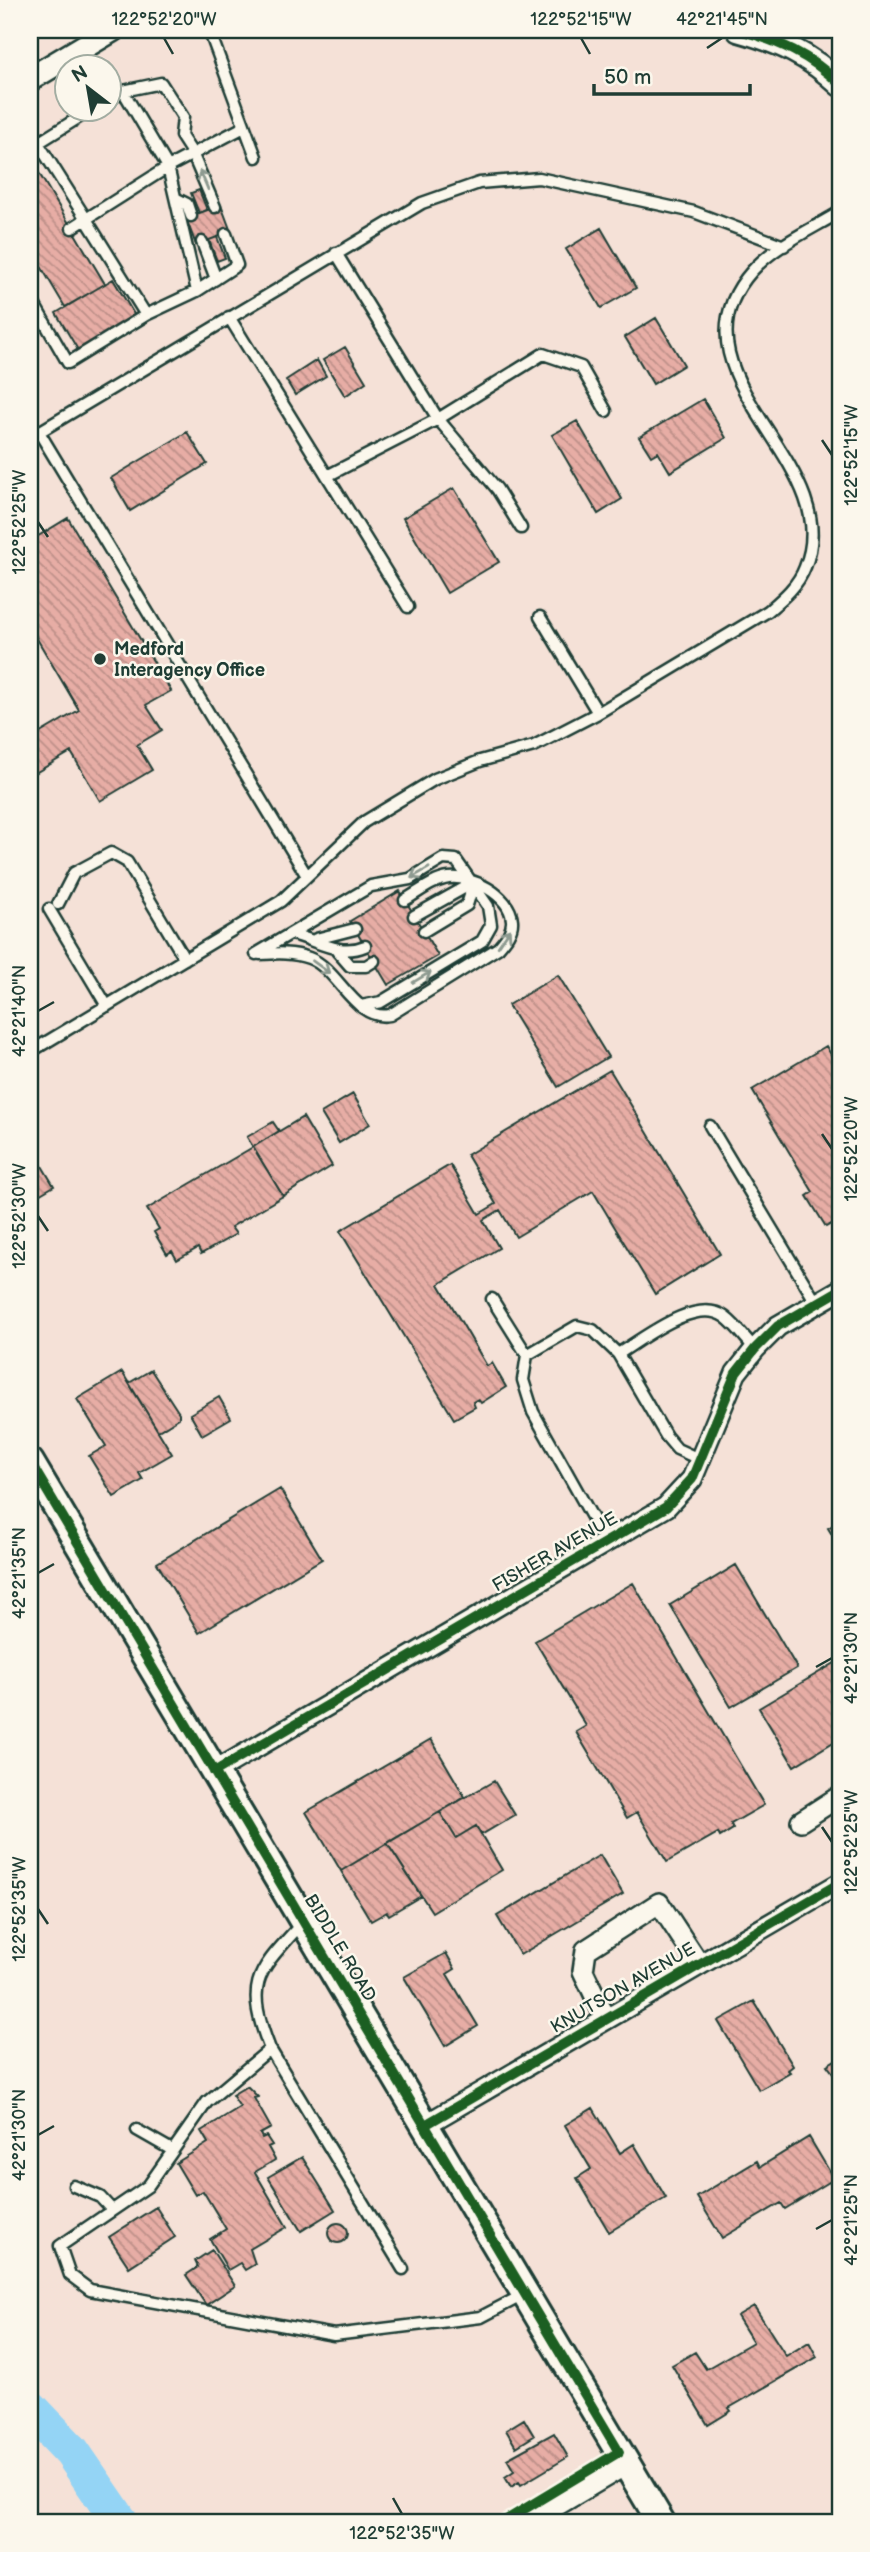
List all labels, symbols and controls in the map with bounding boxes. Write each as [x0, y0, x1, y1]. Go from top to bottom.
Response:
text: 122°52'20"W [111, 9, 217, 30]
text: 122°52'15"W [530, 9, 632, 30]
text: 42°21'45"N [676, 9, 768, 30]
north arrow [52, 52, 122, 122]
scale bar [594, 52, 749, 96]
text: N [68, 61, 92, 88]
text: 50 m [604, 65, 651, 90]
one-way arrow [196, 170, 209, 192]
text: 122°52'15"W [841, 404, 862, 506]
text: 122°52'25"W [9, 469, 30, 574]
place label: Medford Interagency Office [114, 639, 265, 681]
marker: Medford Interagency Office [92, 651, 108, 667]
one-way arrow [411, 866, 431, 880]
one-way arrow [497, 929, 511, 948]
one-way arrow [311, 959, 330, 974]
text: 42°21'40"N [9, 965, 30, 1057]
one-way arrow [412, 970, 432, 984]
text: 122°52'20"W [841, 1096, 862, 1202]
text: 122°52'30"W [9, 1163, 30, 1269]
street label: FISHER AVENUE [489, 1508, 621, 1596]
text: 42°21'35"N [9, 1527, 30, 1619]
text: 42°21'30"N [841, 1612, 862, 1704]
text: 122°52'25"W [841, 1789, 862, 1894]
text: 122°52'35"W [9, 1856, 30, 1962]
street label: BIDDLE ROAD [300, 1891, 380, 2005]
street label: KNUTSON AVENUE [547, 1938, 699, 2038]
text: 42°21'30"N [9, 2089, 30, 2181]
text: 42°21'25"N [841, 2174, 862, 2266]
text: 122°52'35"W [349, 2523, 455, 2544]

